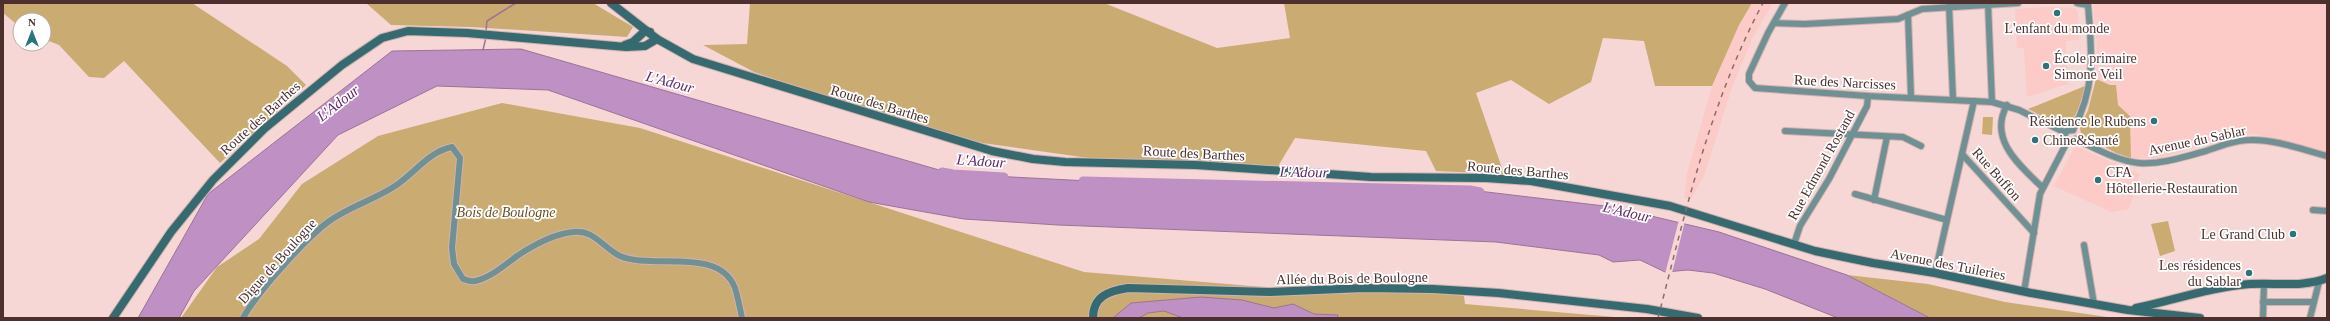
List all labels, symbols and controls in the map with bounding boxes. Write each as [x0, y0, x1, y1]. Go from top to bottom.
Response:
marker: L'enfant du monde [2052, 8, 2062, 18]
north arrow [12, 12, 52, 52]
text: N [28, 16, 36, 28]
place label: L'enfant du monde [2004, 21, 2110, 36]
place label: École primaire Simone Veil [2054, 50, 2137, 82]
marker: École primaire Simone Veil [2041, 61, 2051, 71]
water label: L'Adour [643, 68, 696, 96]
street label: Rue des Narcisses [1794, 72, 1896, 93]
street label: Route des Barthes [217, 79, 303, 158]
water label: L'Adour [313, 82, 362, 125]
street label: Route des Barthes [829, 82, 931, 127]
street label: Rue Edmond Rostand [1785, 108, 1858, 223]
place label: Résidence le Rubens [2029, 114, 2146, 129]
marker: Résidence le Rubens [2149, 116, 2159, 126]
street label: Avenue du Sablar [2147, 123, 2248, 158]
place label: Chine&Santé [2043, 133, 2118, 148]
marker: Chine&Santé [2030, 135, 2040, 145]
street label: Route des Barthes [1143, 143, 1245, 164]
street label: Rue Buffon [1969, 145, 2024, 204]
water label: L'Adour [955, 151, 1006, 171]
street label: Route des Barthes [1467, 159, 1569, 182]
water label: L'Adour [1278, 164, 1329, 180]
place label: CFA Hôtellerie-Restauration [2106, 165, 2237, 196]
marker: CFA Hôtellerie-Restauration [2093, 175, 2103, 185]
water label: L'Adour [1600, 198, 1653, 225]
park label: Bois de Boulogne [457, 205, 555, 220]
street label: Digue de Boulogne [235, 216, 319, 307]
place label: Le Grand Club [2201, 227, 2285, 242]
marker: Le Grand Club [2288, 229, 2298, 239]
street label: Avenue des Tuileries [1889, 246, 2007, 283]
place label: Les résidences du Sablar [2159, 258, 2241, 289]
marker: Les résidences du Sablar [2244, 268, 2254, 278]
street label: Allée du Bois de Boulogne [1276, 270, 1428, 287]

